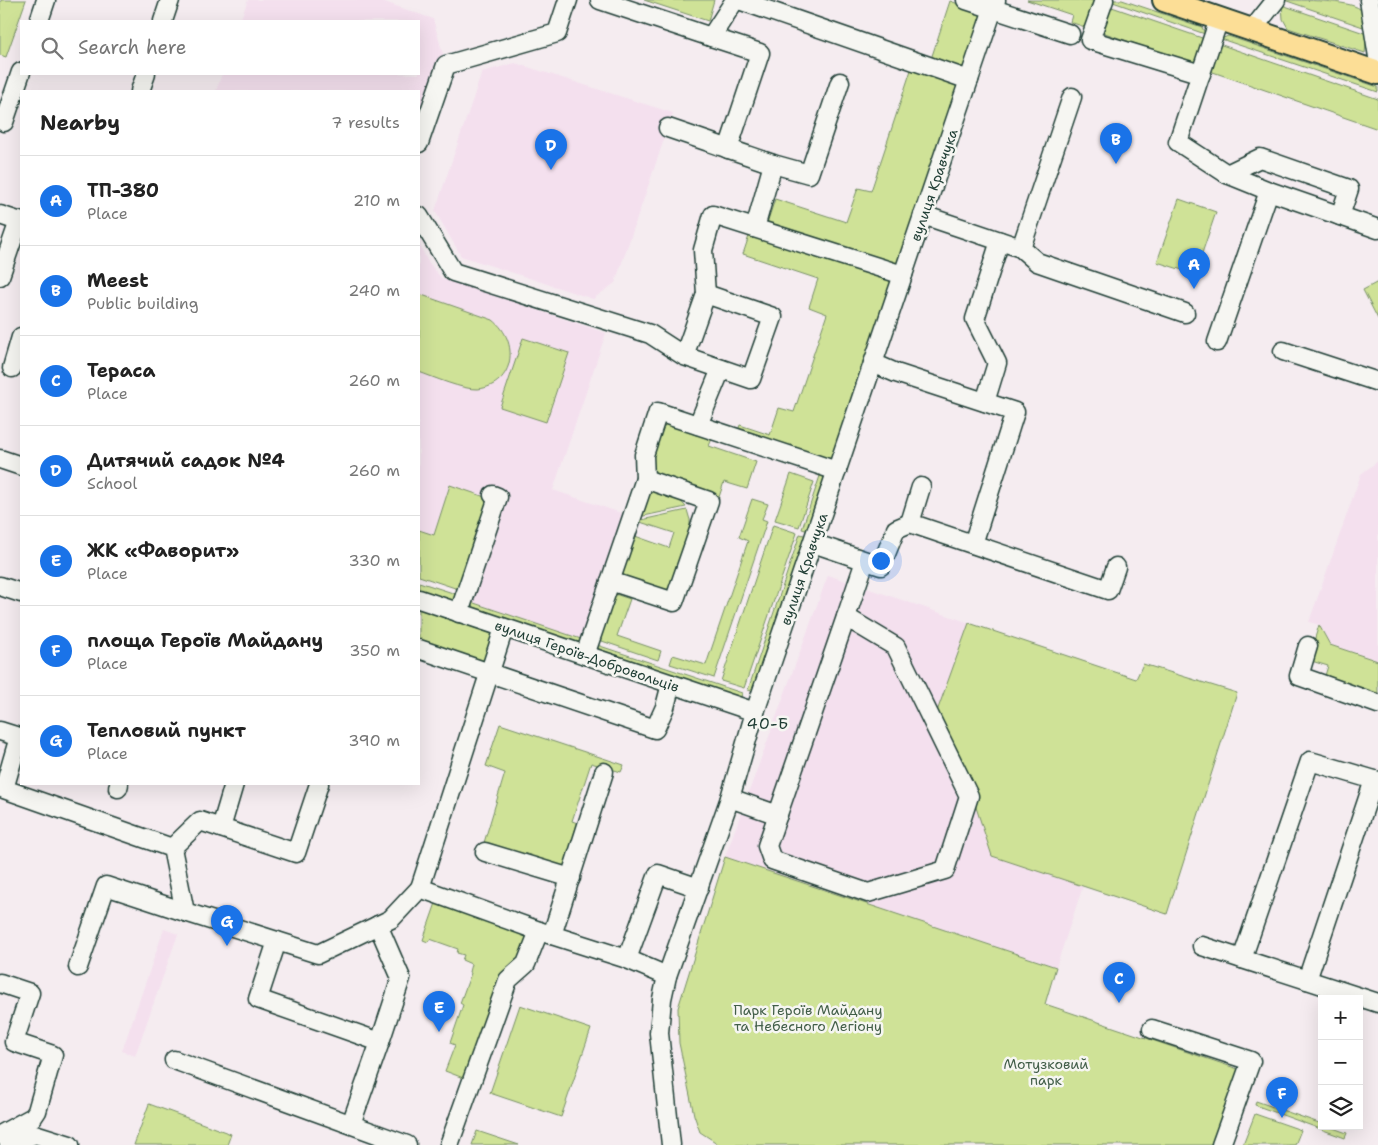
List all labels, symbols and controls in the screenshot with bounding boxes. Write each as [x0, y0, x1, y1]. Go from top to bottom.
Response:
search box [20, 20, 420, 75]
icon: search [38, 34, 66, 62]
text: Search here [78, 35, 187, 60]
text: Nearby [40, 109, 120, 137]
text: 7 results [331, 112, 400, 133]
pin: B [1100, 123, 1132, 164]
street label: вулиця Кравчука [906, 126, 962, 244]
pin: D [535, 129, 567, 170]
text: ТП-380 [87, 178, 159, 203]
text: A [50, 190, 62, 211]
text: 210 m [353, 190, 400, 211]
text: Place [87, 203, 128, 224]
pin: A [1178, 248, 1210, 289]
text: Meest [87, 268, 148, 293]
text: B [51, 280, 61, 301]
text: 240 m [348, 280, 400, 301]
text: Public building [87, 293, 199, 314]
text: Тераса [87, 358, 156, 383]
text: C [51, 370, 61, 391]
text: 260 m [348, 370, 400, 391]
text: Place [87, 383, 128, 404]
text: Дитячий садок №4 [87, 448, 285, 473]
text: D [50, 460, 62, 481]
text: 260 m [348, 460, 400, 481]
text: School [87, 473, 137, 494]
street label: вулиця Кравчука [776, 510, 832, 628]
text: ЖК «Фаворит» [87, 538, 239, 563]
your location [868, 548, 894, 574]
text: E [51, 550, 61, 571]
text: 330 m [348, 550, 400, 571]
text: Place [87, 563, 128, 584]
street label: вулиця Героїв-Добровольців [493, 616, 681, 696]
text: площа Героїв Майдану [87, 628, 323, 653]
text: F [51, 640, 61, 661]
text: 350 m [349, 640, 400, 661]
text: Place [87, 653, 128, 674]
district label: 40-Б [747, 713, 789, 734]
text: Тепловий пункт [87, 718, 246, 743]
text: G [50, 730, 62, 751]
text: 390 m [348, 730, 400, 751]
text: Place [87, 743, 128, 764]
pin: G [211, 905, 243, 946]
pin: C [1103, 962, 1135, 1003]
pin: E [423, 991, 455, 1032]
map controls [1318, 995, 1363, 1130]
button: + [1318, 995, 1363, 1040]
park label: Парк Героїв Майдану та Небесного Легіону [734, 1001, 882, 1035]
button: − [1318, 1040, 1363, 1085]
park label: Мотузковий парк [1004, 1055, 1089, 1089]
pin: F [1266, 1077, 1298, 1118]
button: layers [1318, 1085, 1363, 1130]

